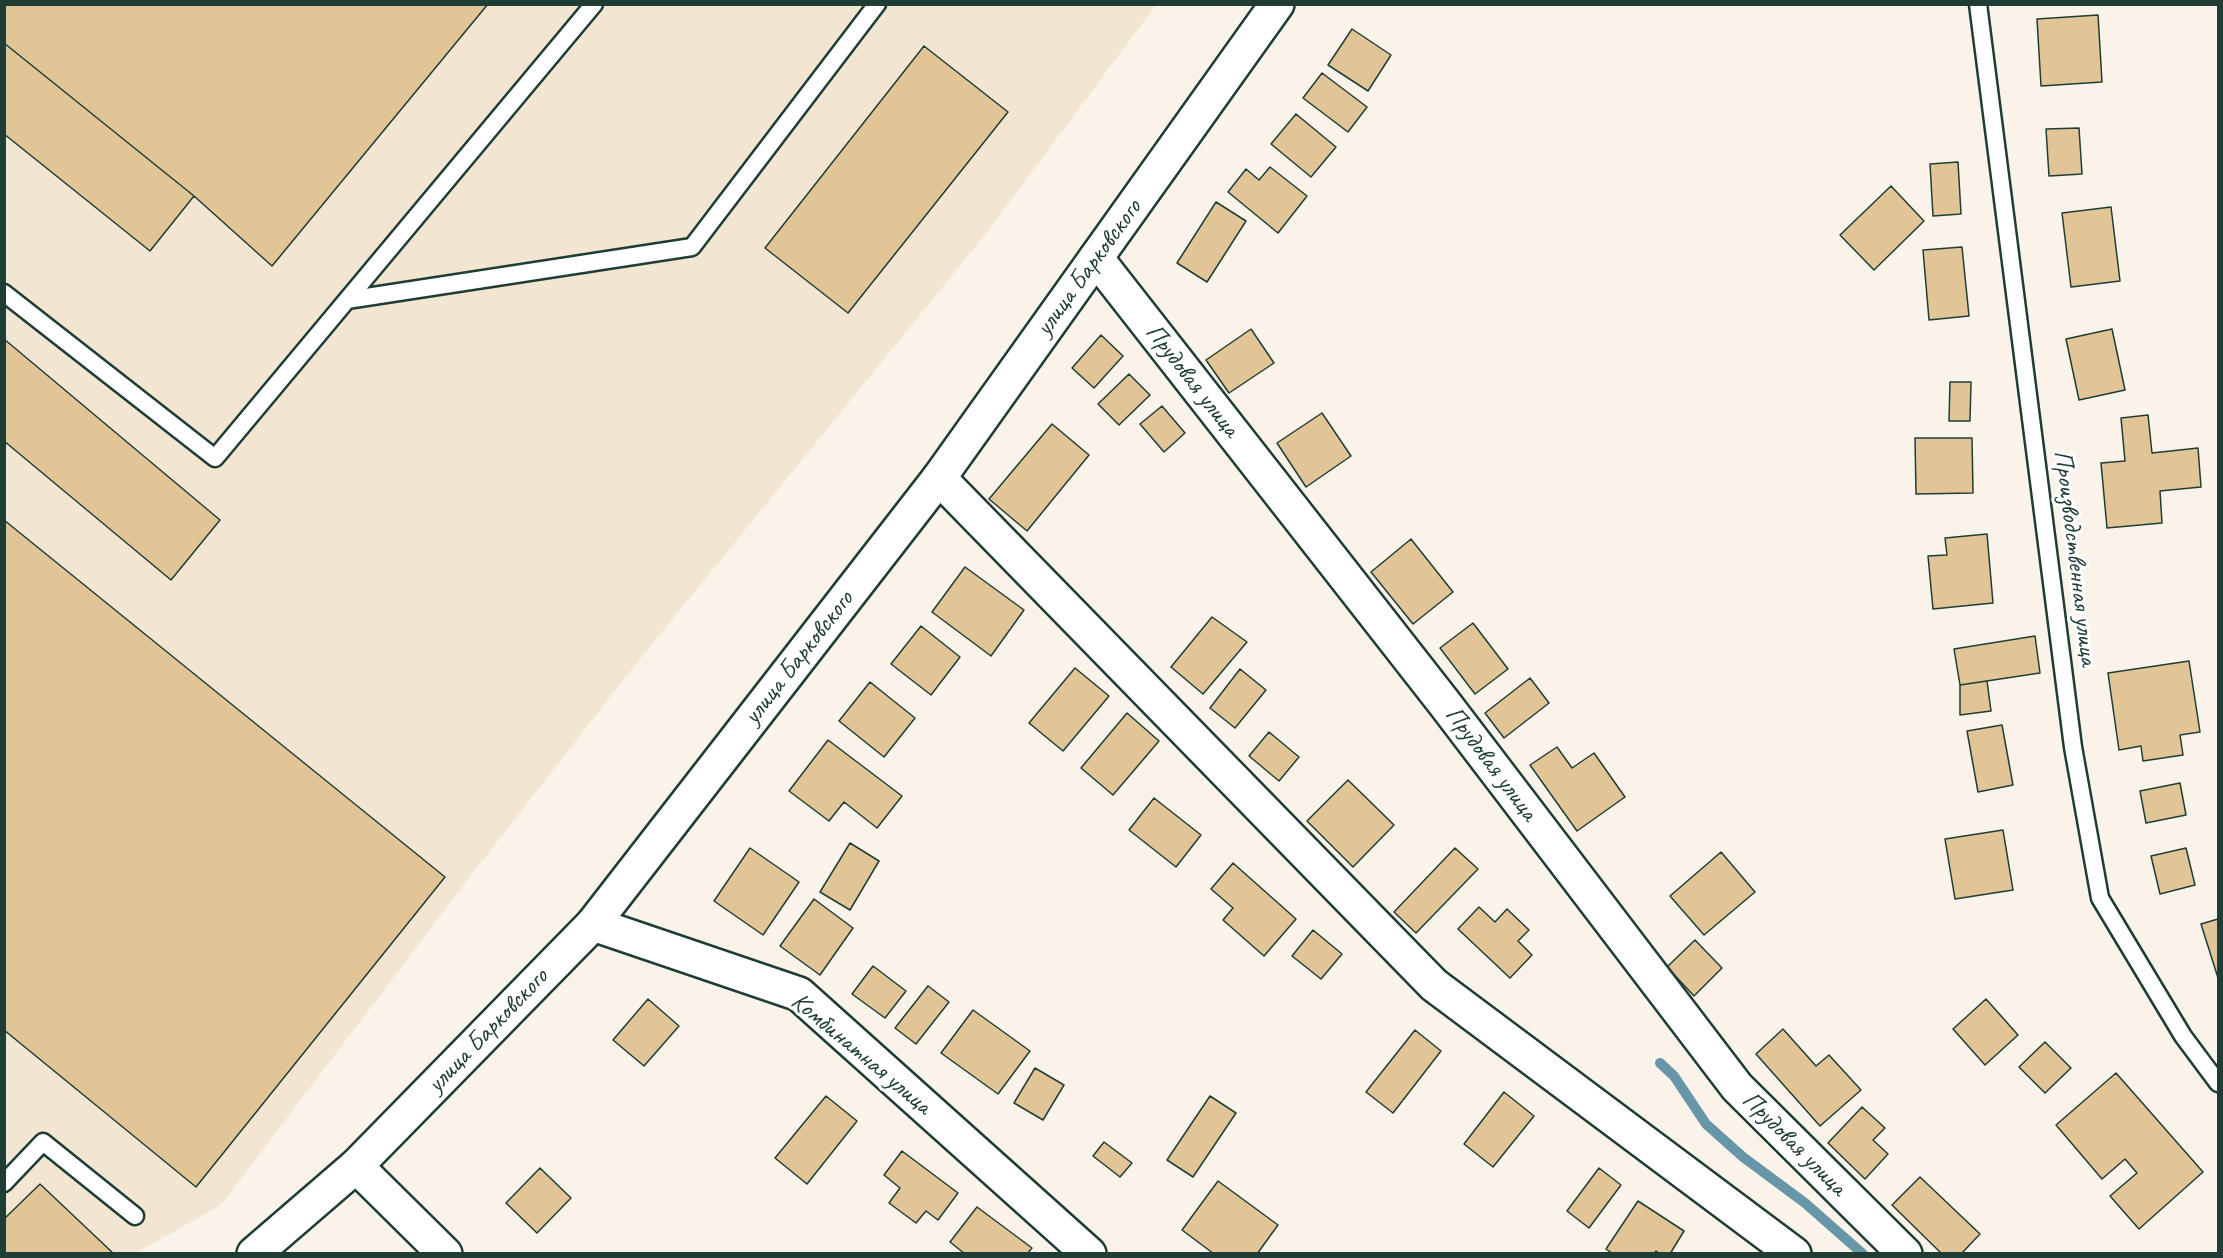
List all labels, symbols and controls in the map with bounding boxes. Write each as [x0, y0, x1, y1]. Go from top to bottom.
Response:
street label: улица Барковского [1029, 194, 1149, 342]
street label: Прудовая улица [1138, 318, 1246, 444]
street label: Производственная улица [2046, 448, 2104, 668]
street label: улица Барковского [737, 585, 861, 731]
street label: Прудовая улица [1438, 701, 1544, 827]
street label: улица Барковского [421, 962, 555, 1100]
street label: Комбинатная улица [784, 986, 938, 1122]
street label: Прудовая улица [1735, 1085, 1853, 1203]

